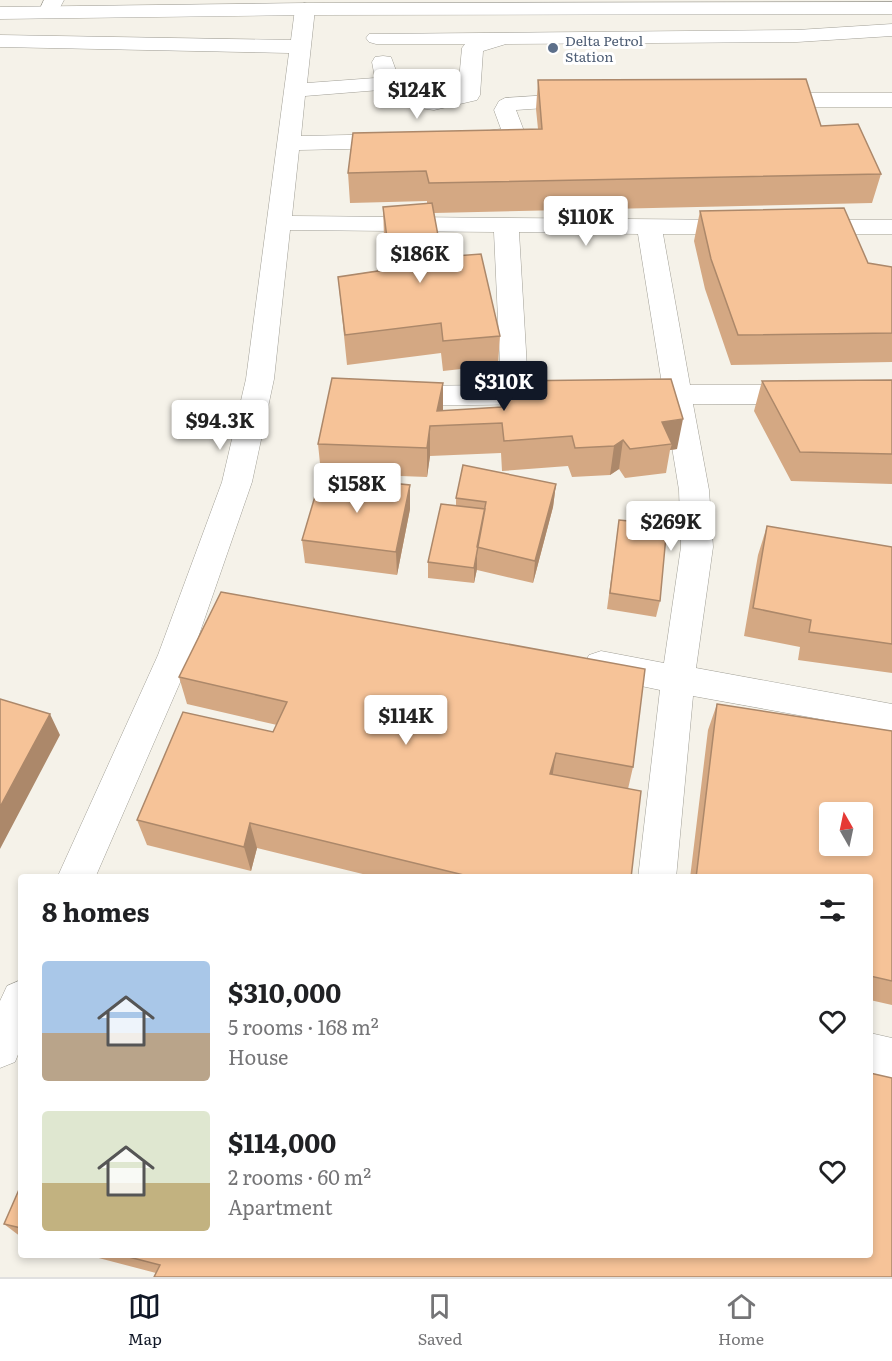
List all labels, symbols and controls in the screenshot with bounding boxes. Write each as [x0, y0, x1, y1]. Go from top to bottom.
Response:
place label: Delta Petrol Station [565, 30, 643, 66]
marker: Delta Petrol Station [546, 41, 560, 55]
pin: $124K [375, 69, 459, 120]
text: $124K [388, 73, 446, 103]
pin: $110K [544, 196, 628, 247]
text: $110K [558, 200, 614, 230]
pin: $186K [378, 233, 462, 284]
text: $186K [390, 237, 450, 267]
pin: $310K [462, 361, 546, 412]
text: $310K [474, 365, 534, 395]
pin: $94.3K [171, 400, 269, 451]
text: $94.3K [186, 404, 254, 434]
pin: $158K [315, 463, 399, 514]
text: $158K [328, 467, 386, 497]
pin: $269K [629, 501, 713, 552]
text: $269K [640, 505, 702, 535]
pin: $114K [364, 695, 448, 746]
text: $114K [378, 699, 434, 729]
north arrow [819, 802, 873, 856]
map controls [819, 802, 873, 856]
text: 8 homes [42, 891, 150, 930]
icon: filters [816, 894, 849, 927]
text: $310,000 [228, 972, 341, 1011]
icon: home [90, 985, 162, 1057]
icon: heart [816, 1005, 849, 1038]
text: 5 rooms · 168 m² [228, 1011, 379, 1041]
text: House [228, 1041, 288, 1071]
text: $114,000 [228, 1122, 336, 1161]
icon: home [90, 1135, 162, 1207]
icon: heart [816, 1155, 849, 1188]
text: 2 rooms · 60 m² [228, 1161, 371, 1191]
text: Apartment [228, 1191, 333, 1221]
tab: Map [128, 1290, 162, 1350]
tab: Saved [418, 1290, 462, 1350]
tab: Home [718, 1290, 764, 1350]

